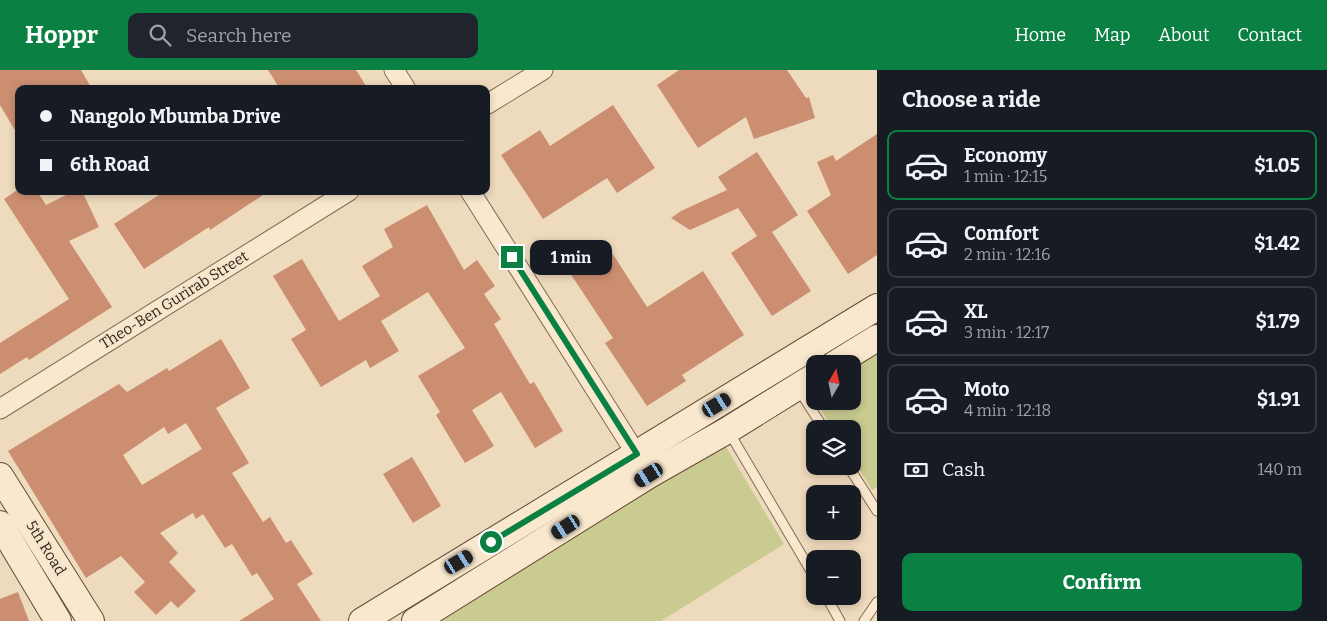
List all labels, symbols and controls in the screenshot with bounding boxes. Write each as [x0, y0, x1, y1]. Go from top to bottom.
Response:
search box [128, 13, 478, 58]
text: Hoppr [25, 21, 98, 49]
icon: search [146, 21, 174, 49]
text: Search here [186, 24, 291, 47]
text: Home [1015, 24, 1066, 46]
text: Map [1094, 24, 1130, 46]
text: About [1158, 24, 1209, 46]
text: Contact [1237, 24, 1302, 46]
text: Choose a ride [902, 86, 1041, 113]
text: Nangolo Mbumba Drive [70, 105, 281, 128]
icon: car [904, 143, 949, 188]
text: Economy [964, 144, 1047, 167]
text: 6th Road [70, 153, 150, 176]
text: $1.05 [1254, 154, 1300, 177]
text: 1 min · 12:15 [964, 167, 1047, 186]
icon: car [904, 221, 949, 266]
text: Comfort [964, 222, 1039, 245]
text: $1.42 [1254, 232, 1300, 255]
callout: 1 min [530, 240, 612, 274]
text: 2 min · 12:16 [964, 245, 1050, 264]
route end [501, 246, 523, 268]
street label: Theo-Ben Gurirab Street [97, 247, 252, 353]
text: 1 min [551, 248, 591, 267]
icon: car [904, 299, 949, 344]
text: XL [964, 300, 988, 323]
text: $1.79 [1256, 310, 1300, 333]
text: 3 min · 12:17 [964, 323, 1049, 342]
north arrow [806, 355, 861, 410]
map controls [806, 355, 861, 605]
icon: car [904, 377, 949, 422]
text: Moto [964, 378, 1010, 401]
text: $1.91 [1257, 388, 1300, 411]
car [700, 391, 733, 419]
text: 4 min · 12:18 [964, 401, 1051, 420]
button: layers [806, 420, 861, 475]
icon: cash [902, 456, 930, 484]
text: Cash [942, 458, 985, 481]
text: 140 m [1257, 460, 1302, 479]
car [632, 461, 665, 489]
button: + [806, 485, 861, 540]
car [549, 513, 582, 541]
street label: 5th Road [22, 517, 70, 579]
route start [480, 531, 502, 553]
car [442, 548, 475, 576]
button: − [806, 550, 861, 605]
button: Confirm [902, 553, 1302, 611]

